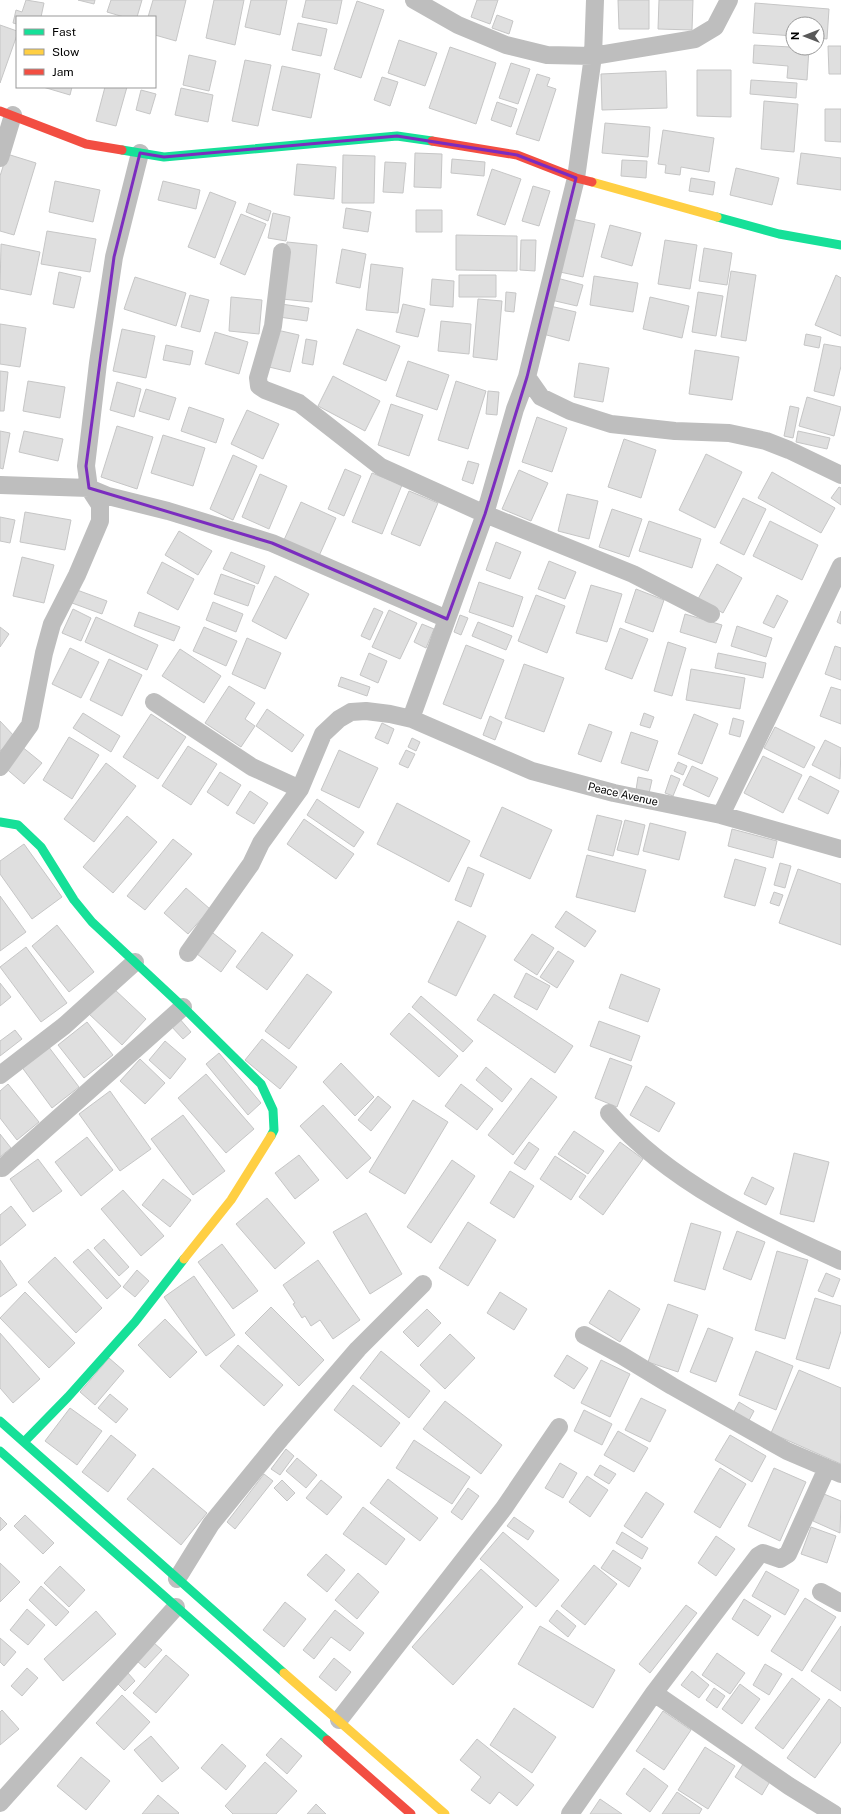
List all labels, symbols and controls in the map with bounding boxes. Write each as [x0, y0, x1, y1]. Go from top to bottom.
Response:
legend [16, 16, 156, 88]
north arrow [785, 16, 825, 56]
text: Fast [52, 25, 77, 39]
text: N [789, 32, 801, 40]
text: Slow [52, 45, 80, 59]
text: Jam [52, 65, 74, 79]
street label: Peace Avenue [587, 780, 659, 808]

